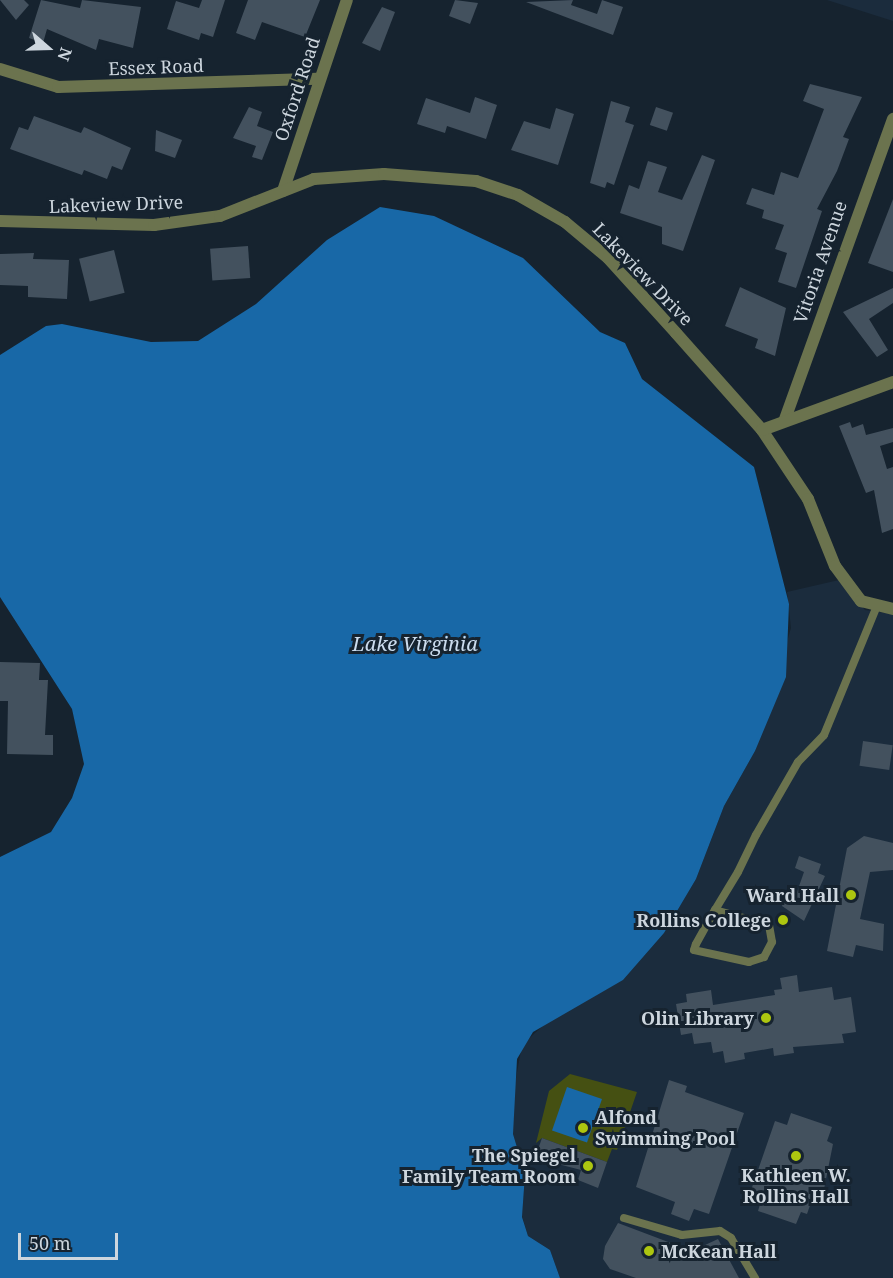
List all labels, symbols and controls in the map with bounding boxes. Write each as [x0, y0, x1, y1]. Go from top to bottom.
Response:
north arrow [18, 18, 78, 78]
street label: Oxford Road [270, 34, 324, 144]
text: N [52, 44, 77, 64]
street label: Essex Road [108, 55, 204, 79]
street label: Lakeview Drive [48, 191, 184, 217]
street label: Vitoria Avenue [789, 198, 851, 326]
street label: Lakeview Drive [589, 218, 697, 330]
water label: Lake Virginia [352, 631, 478, 655]
place label: Ward Hall [746, 884, 839, 906]
marker: Ward Hall [844, 888, 858, 902]
place label: Rollins College [636, 909, 771, 931]
marker: Rollins College [776, 913, 790, 927]
place label: Olin Library [641, 1007, 754, 1029]
marker: Olin Library [759, 1011, 773, 1025]
place label: Alfond Swimming Pool [595, 1107, 736, 1150]
marker: Alfond Swimming Pool [576, 1121, 590, 1135]
place label: The Spiegel Family Team Room [402, 1145, 576, 1188]
marker: Kathleen W. Rollins Hall [789, 1149, 803, 1163]
marker: The Spiegel Family Team Room [581, 1159, 595, 1173]
place label: Kathleen W. Rollins Hall [741, 1165, 851, 1208]
scale bar [21, 1221, 122, 1259]
text: 50 m [29, 1231, 71, 1255]
place label: McKean Hall [661, 1240, 776, 1262]
marker: McKean Hall [642, 1244, 656, 1258]

